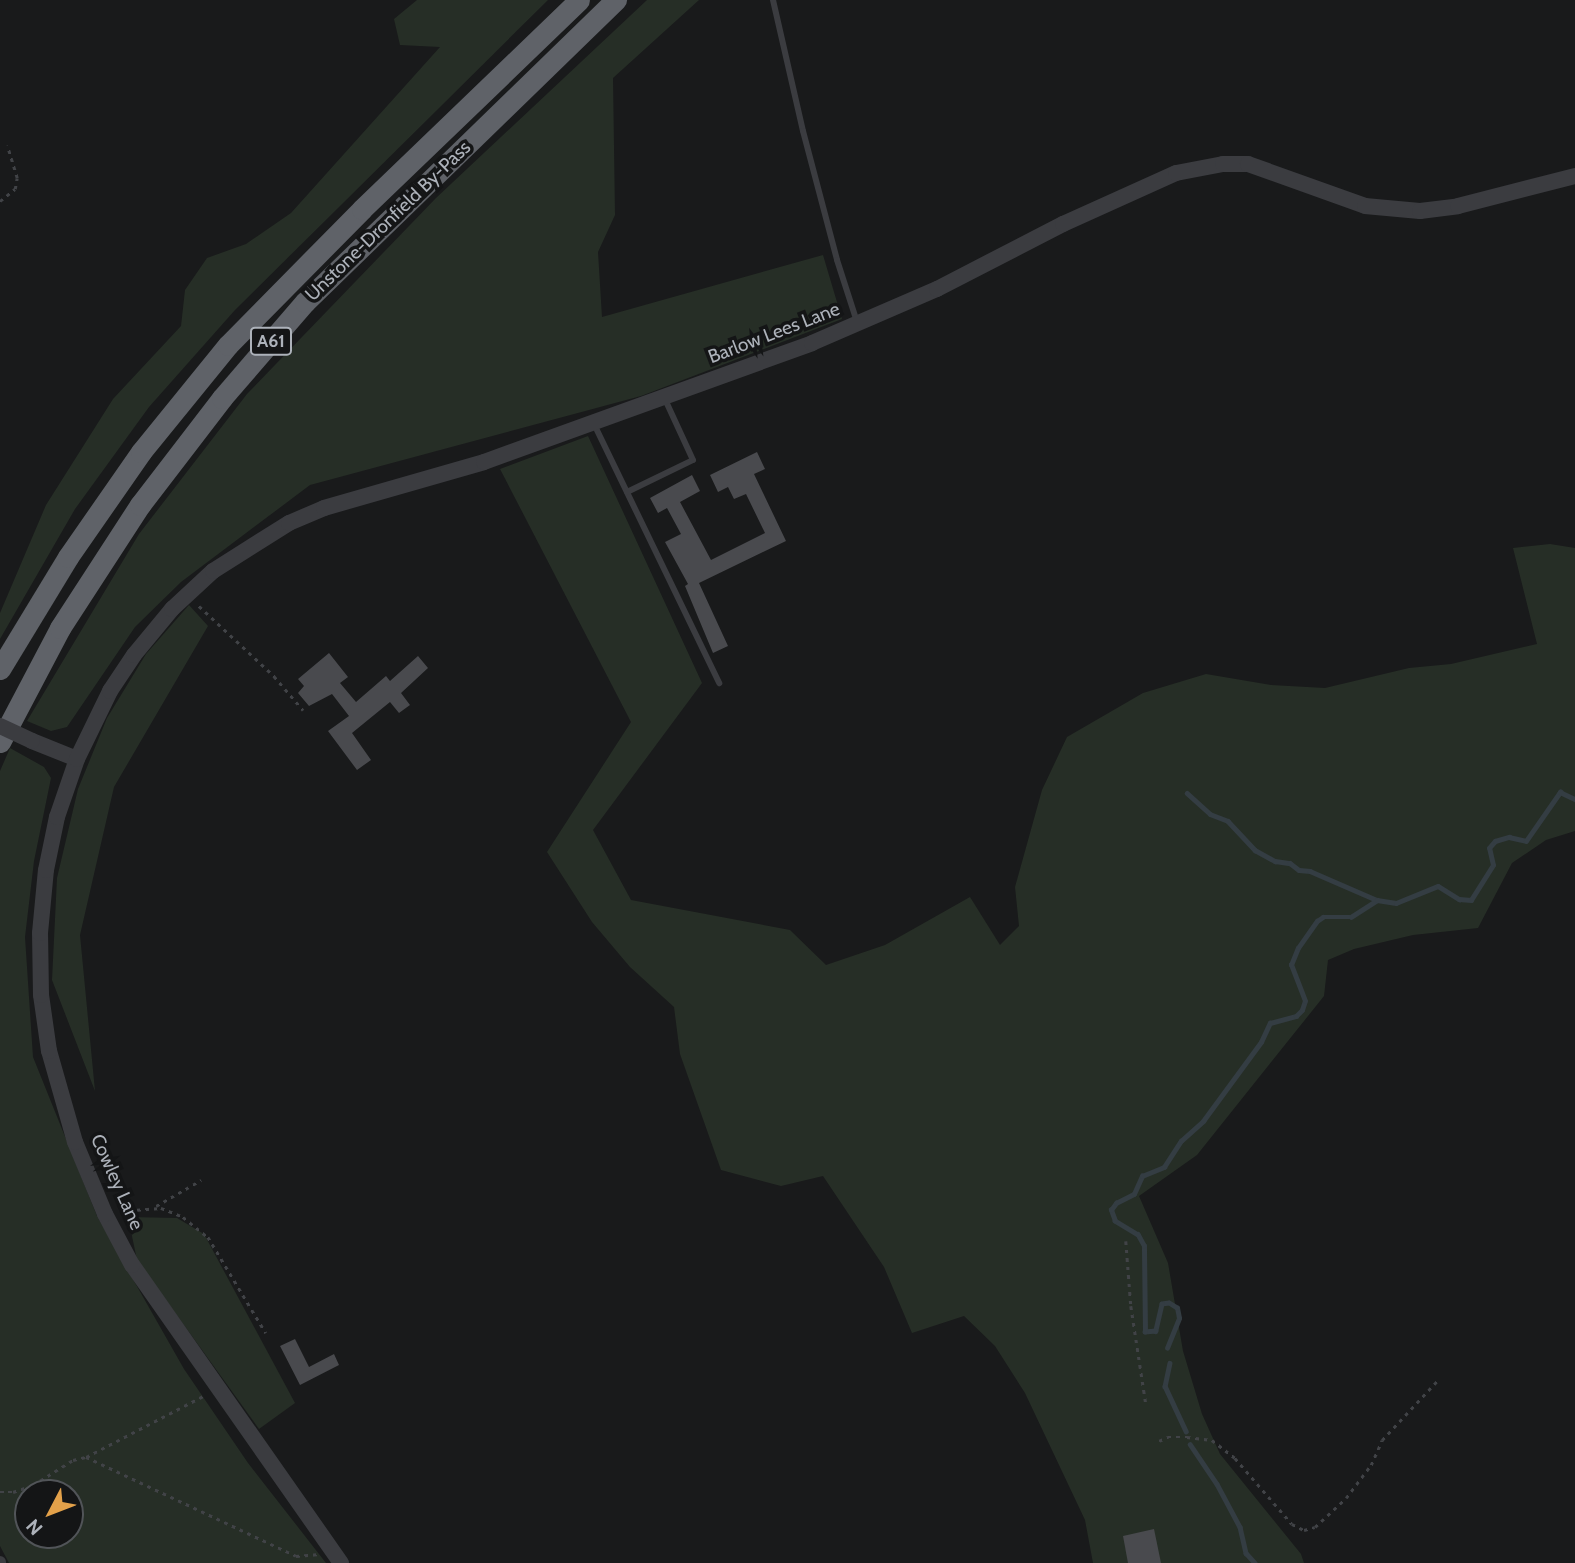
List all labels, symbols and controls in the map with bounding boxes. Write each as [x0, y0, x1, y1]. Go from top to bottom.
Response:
street label: Unstone-Dronfield By-Pass [301, 136, 475, 306]
street label: Barlow Lees Lane [705, 297, 843, 369]
road number: A61 [248, 326, 294, 356]
street label: Cowley Lane [86, 1131, 148, 1233]
north arrow [14, 1479, 84, 1549]
text: N [21, 1514, 48, 1540]

